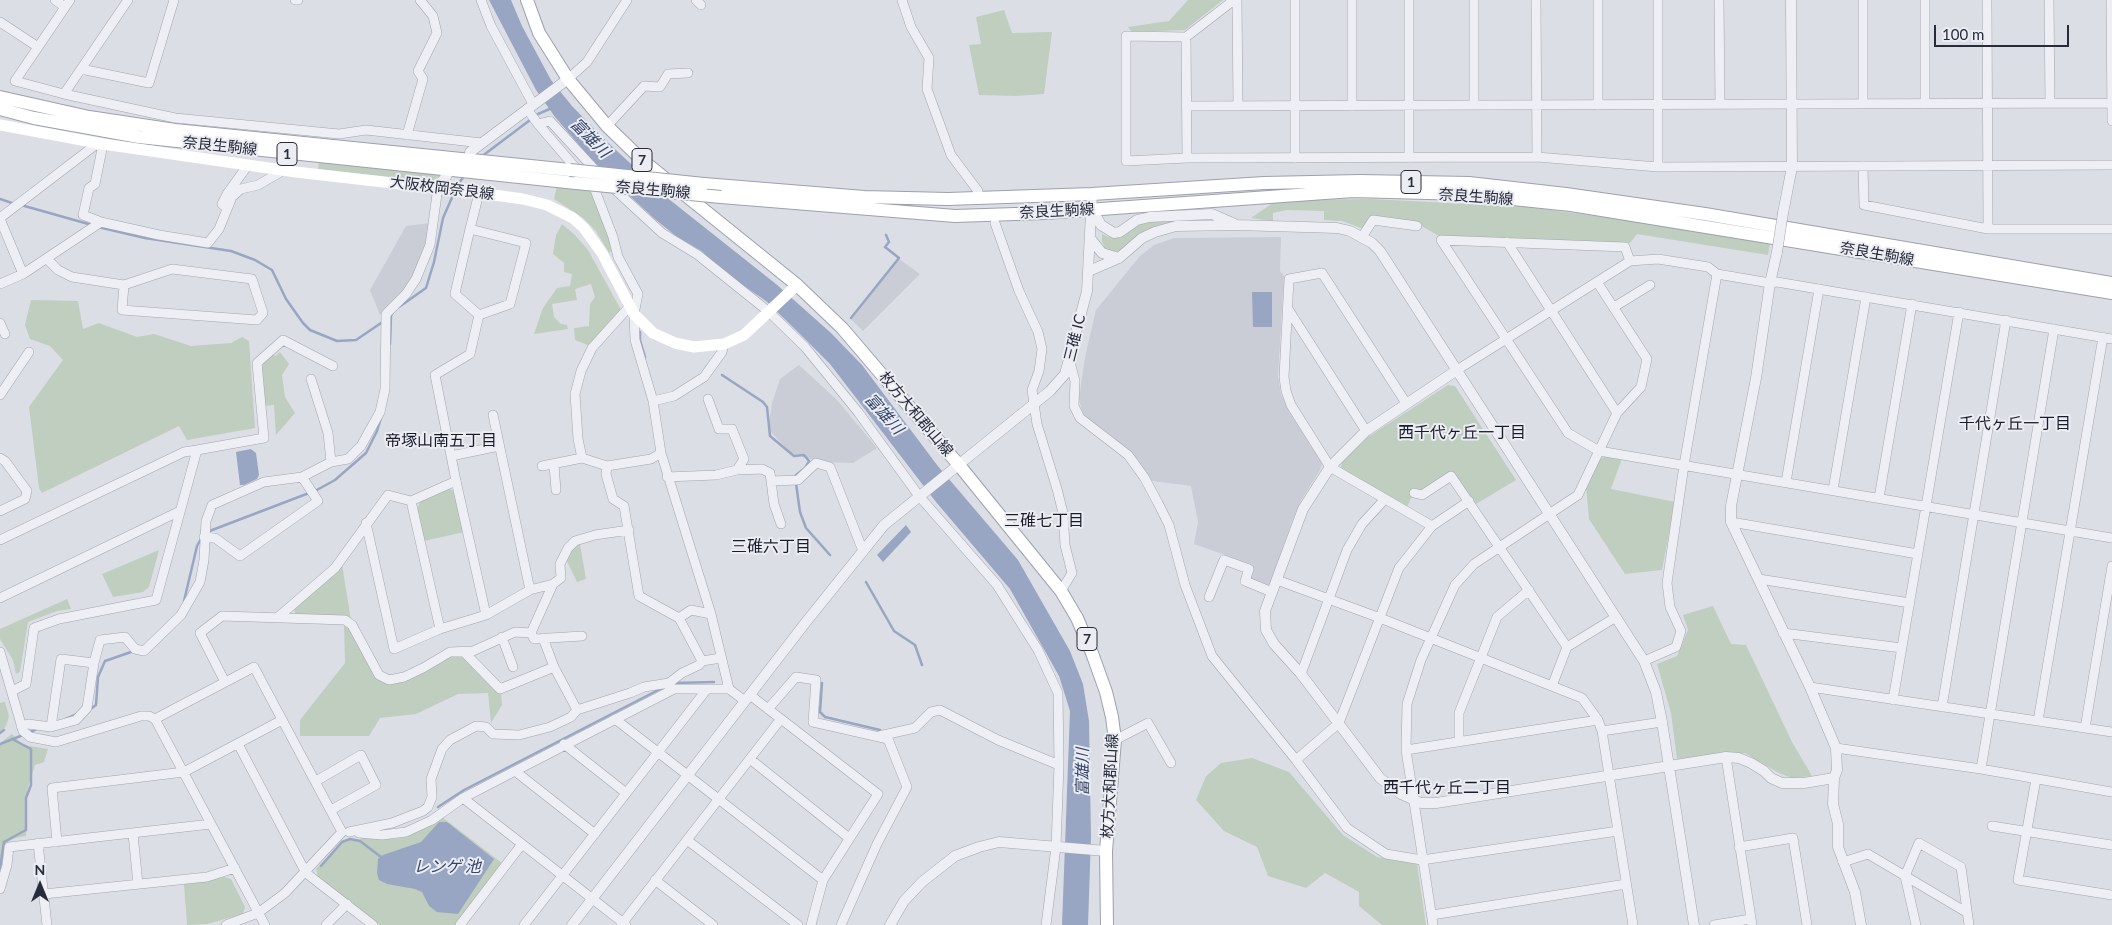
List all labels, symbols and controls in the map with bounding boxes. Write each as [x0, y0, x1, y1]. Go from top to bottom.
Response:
scale bar [1937, 15, 2072, 47]
text: 100 m [1942, 25, 1984, 43]
water label: 富雄川 [566, 114, 614, 162]
street label: 奈良生駒線 [182, 133, 258, 159]
road number: 1 [277, 142, 297, 166]
road number: 7 [632, 148, 652, 172]
road number: 1 [1401, 170, 1421, 193]
street label: 大阪枚岡奈良線 [389, 173, 495, 203]
street label: 奈良生駒線 [615, 178, 691, 202]
street label: 奈良生駒線 [1438, 185, 1514, 209]
street label: 奈良生駒線 [1019, 200, 1095, 222]
street label: 奈良生駒線 [1839, 239, 1915, 269]
street label: 三碓 IC [1060, 313, 1090, 363]
street label: 枚方大和郡山線 [875, 368, 957, 460]
water label: 富雄川 [861, 390, 907, 438]
district label: 千代ヶ丘一丁目 [1959, 414, 2071, 434]
district label: 西千代ヶ丘一丁目 [1398, 423, 1526, 443]
district label: 帝塚山南五丁目 [385, 431, 497, 451]
district label: 三碓七丁目 [1004, 511, 1084, 531]
district label: 三碓六丁目 [731, 537, 811, 557]
road number: 7 [1077, 628, 1097, 650]
street label: 枚方大和郡山線 [1098, 733, 1122, 839]
water label: 富雄川 [1073, 748, 1093, 796]
district label: 西千代ヶ丘二丁目 [1383, 778, 1511, 798]
water label: レンゲ 池 [413, 857, 481, 877]
north arrow [15, 860, 65, 910]
text: N [35, 861, 45, 878]

